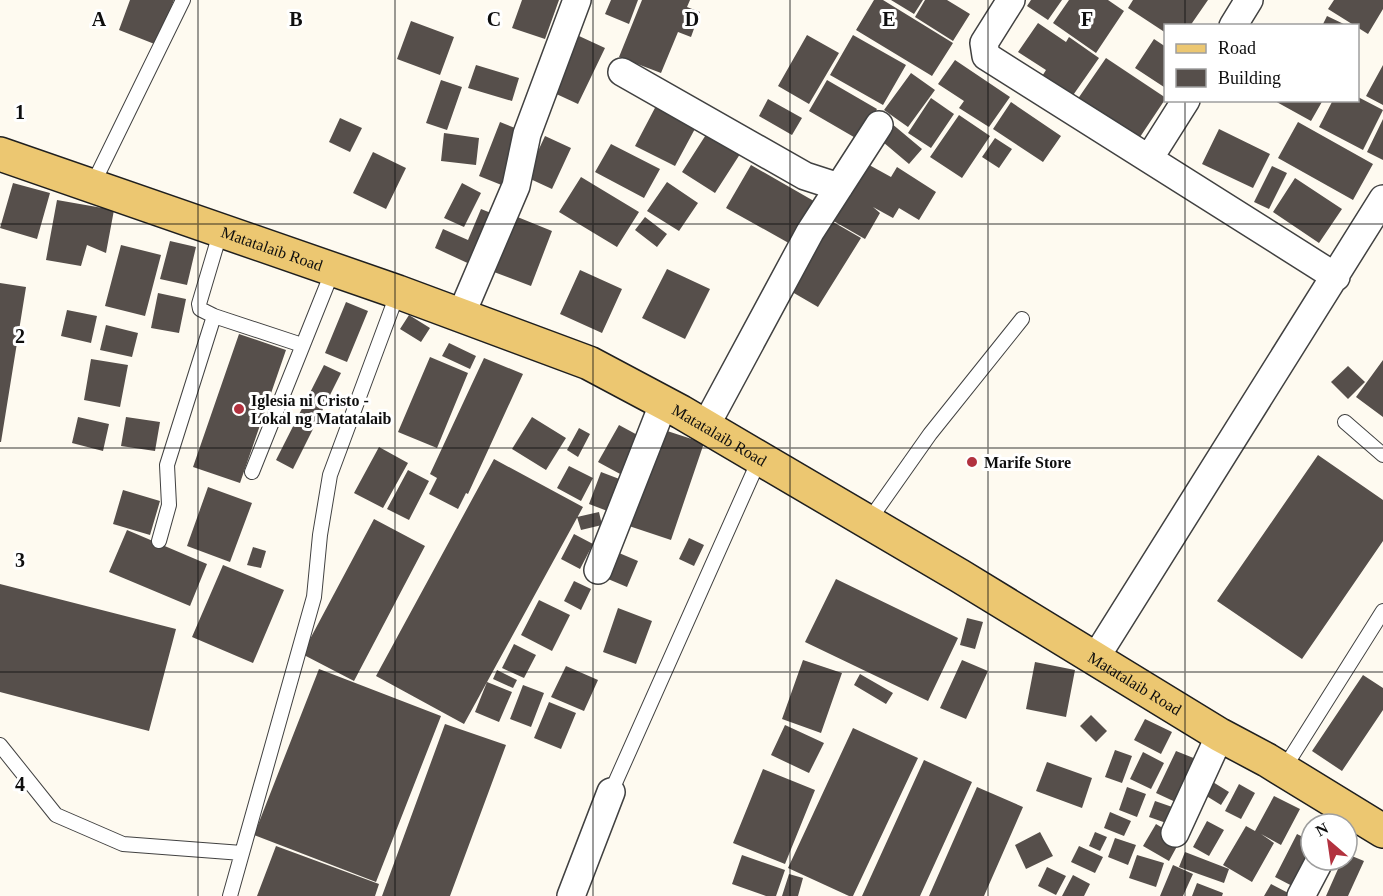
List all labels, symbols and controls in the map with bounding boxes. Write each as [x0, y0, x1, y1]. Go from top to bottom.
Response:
text: A [92, 8, 107, 30]
text: B [289, 8, 303, 30]
text: C [487, 8, 501, 30]
text: D [685, 8, 699, 30]
text: E [882, 8, 896, 30]
text: F [1081, 8, 1093, 30]
legend [1164, 24, 1359, 102]
text: Road [1218, 38, 1256, 58]
text: Building [1218, 68, 1281, 88]
text: 1 [15, 101, 25, 123]
street label: Matatalaib Road [219, 223, 325, 274]
text: 2 [15, 325, 25, 347]
place label: Iglesia ni Cristo - Lokal ng Matatalaib [251, 392, 392, 428]
street label: Matatalaib Road [669, 401, 769, 469]
marker: Iglesia ni Cristo - Lokal ng Matatalaib [232, 402, 246, 416]
place label: Marife Store [984, 454, 1071, 471]
marker: Marife Store [965, 455, 979, 469]
text: 3 [15, 549, 25, 571]
street label: Matatalaib Road [1085, 648, 1184, 718]
text: 4 [15, 773, 25, 795]
north arrow [1299, 812, 1359, 872]
text: N [1313, 819, 1332, 840]

